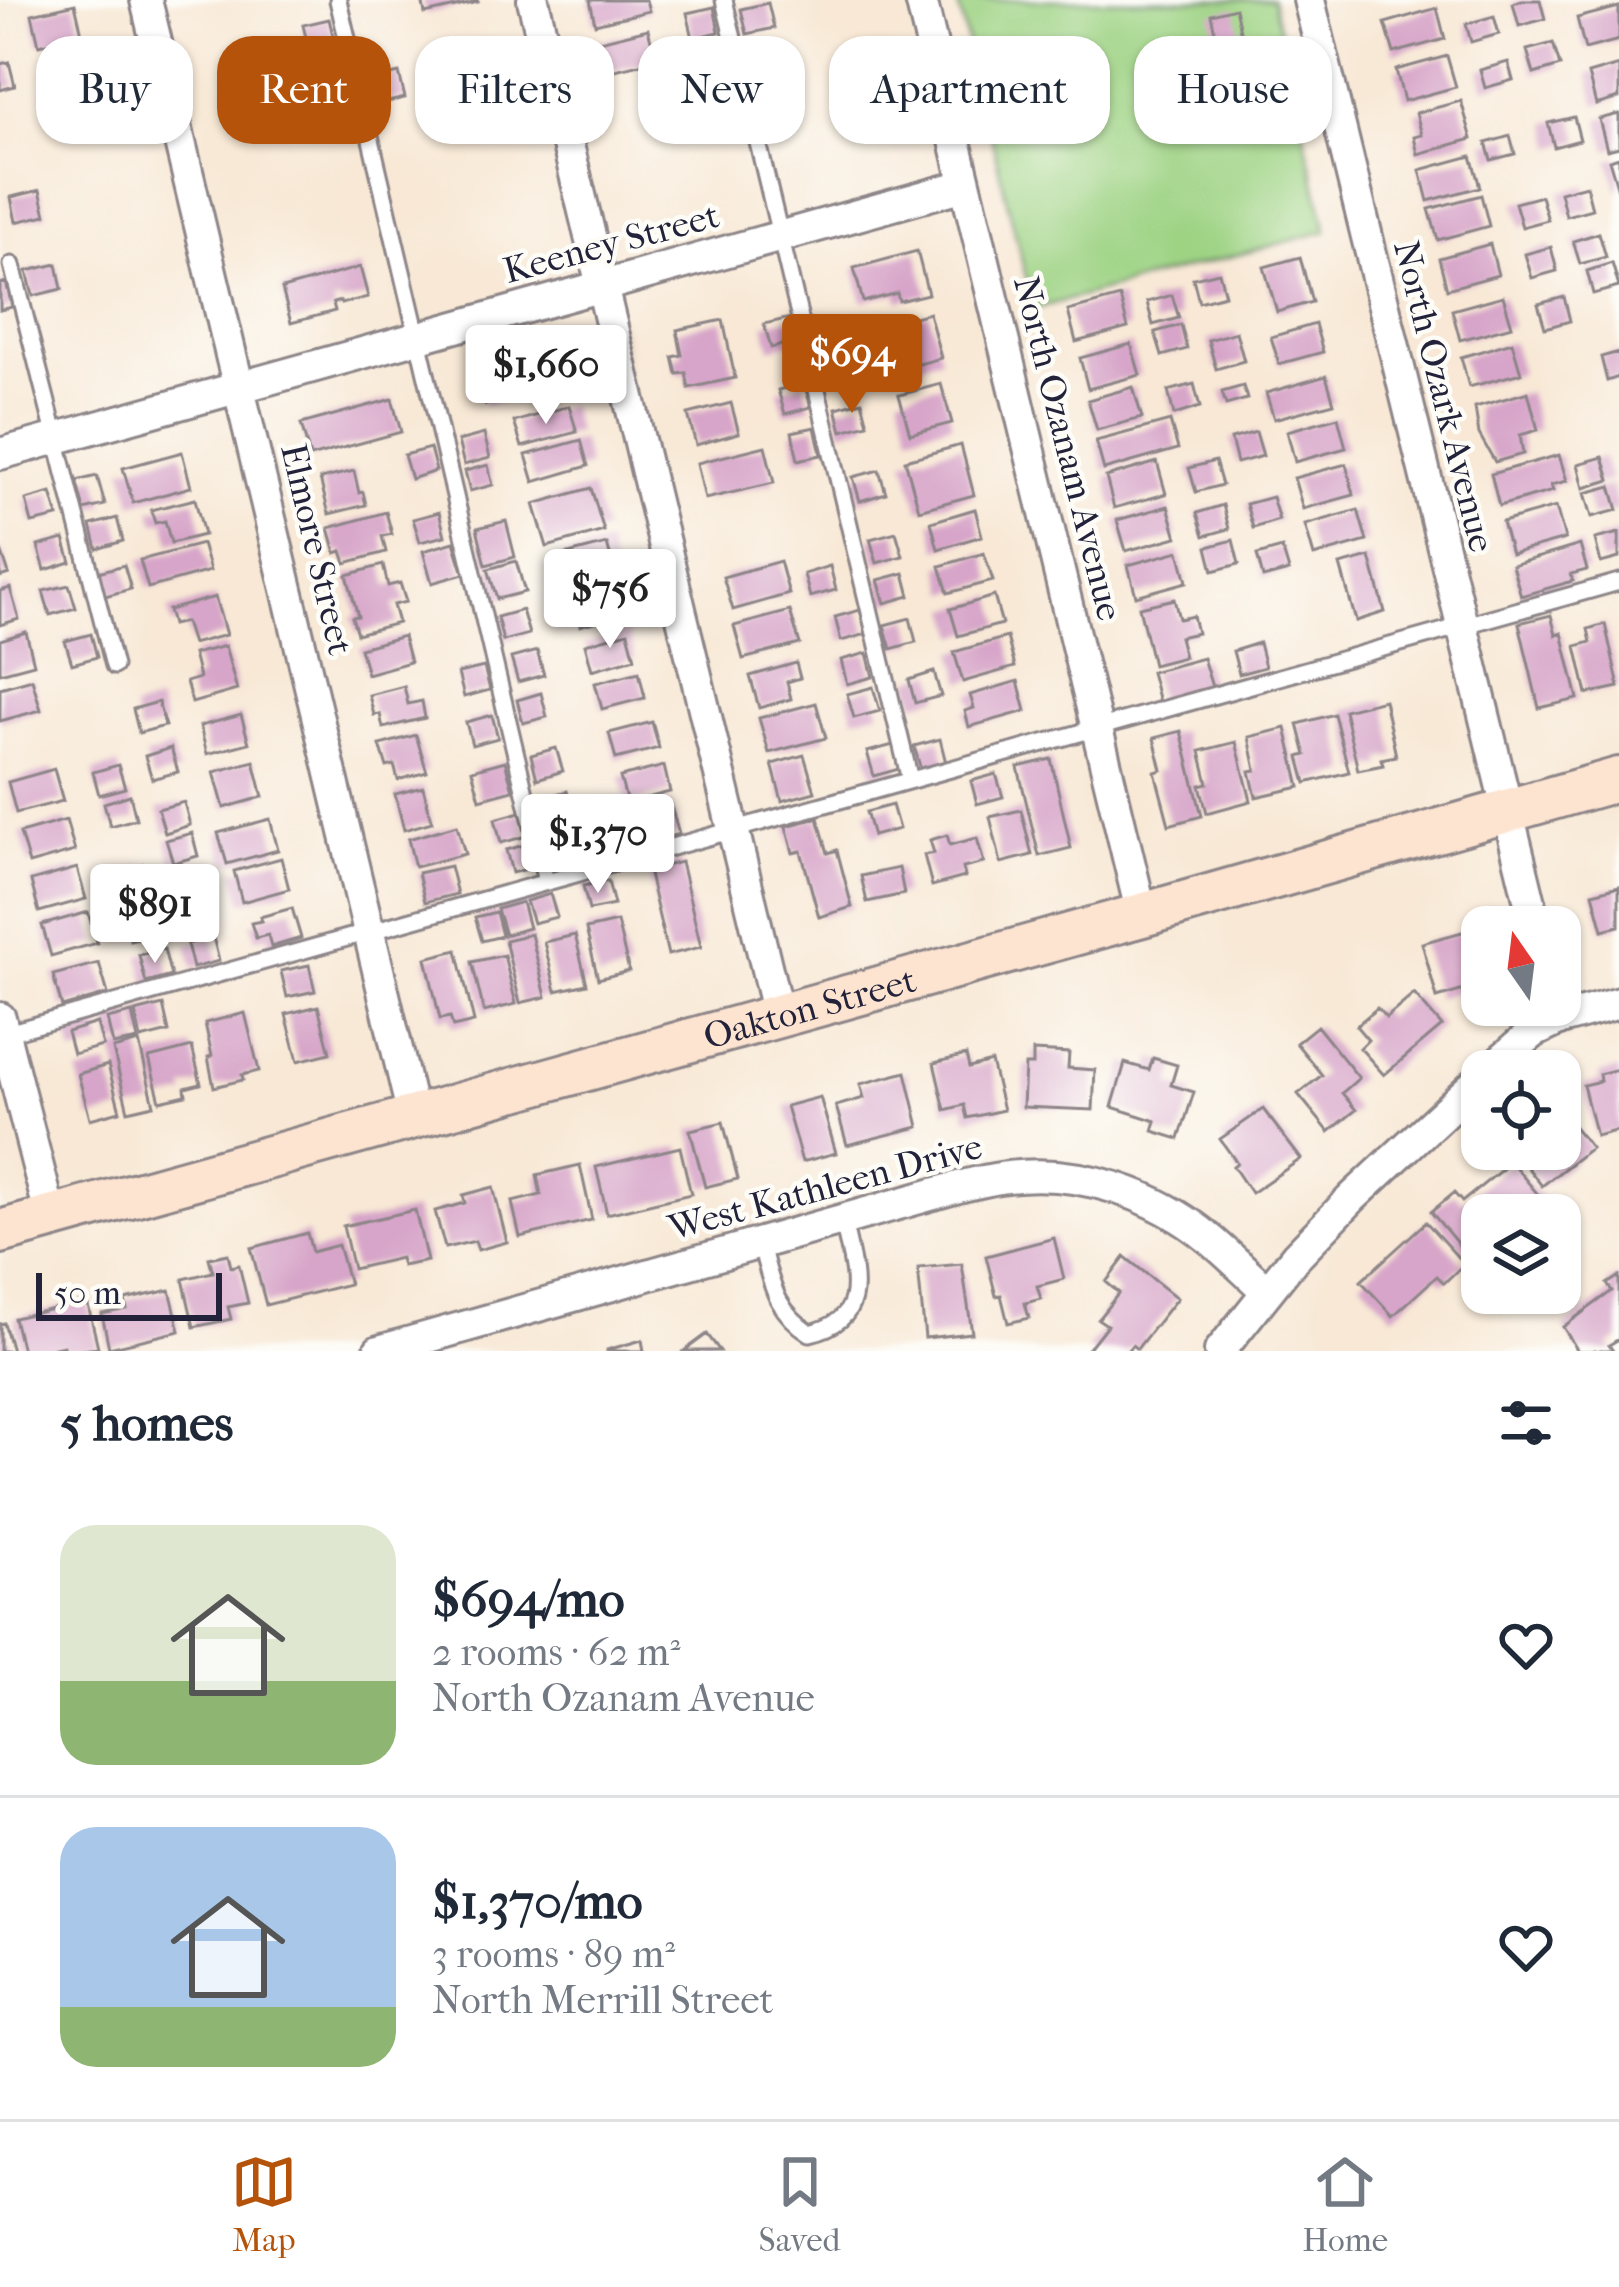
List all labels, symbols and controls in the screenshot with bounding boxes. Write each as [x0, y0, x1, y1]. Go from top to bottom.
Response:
chip: Buy [36, 36, 193, 144]
chip: Rent [217, 36, 391, 144]
chip: Filters [415, 36, 614, 144]
chip: New [638, 36, 805, 144]
chip: Apartment [829, 36, 1110, 144]
chip: House [1134, 36, 1332, 144]
street label: Keeney Street [499, 194, 724, 292]
street label: North Ozark Avenue [1385, 236, 1503, 556]
street label: North Ozanam Avenue [1005, 272, 1131, 625]
pin: $694 [781, 314, 923, 416]
pin: $1,660 [448, 325, 644, 427]
text: $694 [809, 330, 895, 376]
text: $1,660 [493, 341, 599, 387]
street label: Elmore Street [272, 440, 362, 659]
pin: $756 [539, 549, 681, 651]
text: $756 [571, 565, 649, 611]
pin: $1,370 [500, 794, 696, 896]
text: $1,370 [548, 810, 648, 856]
pin: $891 [84, 864, 226, 966]
text: $891 [117, 880, 193, 926]
north arrow [1461, 906, 1581, 1026]
map controls [1461, 906, 1581, 1314]
street label: Oakton Street [699, 959, 921, 1058]
button: locate [1461, 1050, 1581, 1170]
street label: West Kathleen Drive [663, 1125, 987, 1249]
button: layers [1461, 1194, 1581, 1314]
scale bar [36, 1267, 222, 1320]
text: 50 m [54, 1274, 121, 1313]
icon: filters [1493, 1390, 1559, 1456]
text: 5 homes [60, 1393, 233, 1453]
text: $694/mo [432, 1569, 625, 1629]
icon: home [156, 1573, 300, 1717]
icon: heart [1493, 1612, 1559, 1678]
text: 2 rooms · 62 m² [432, 1629, 681, 1675]
text: North Ozanam Avenue [432, 1675, 815, 1721]
text: $1,370/mo [432, 1871, 643, 1931]
icon: home [156, 1875, 300, 2019]
icon: heart [1493, 1914, 1559, 1980]
text: 3 rooms · 89 m² [432, 1931, 675, 1977]
text: North Merrill Street [432, 1977, 773, 2023]
tab: Map [231, 2149, 297, 2260]
tab: Saved [759, 2149, 840, 2260]
tab: Home [1302, 2149, 1388, 2260]

